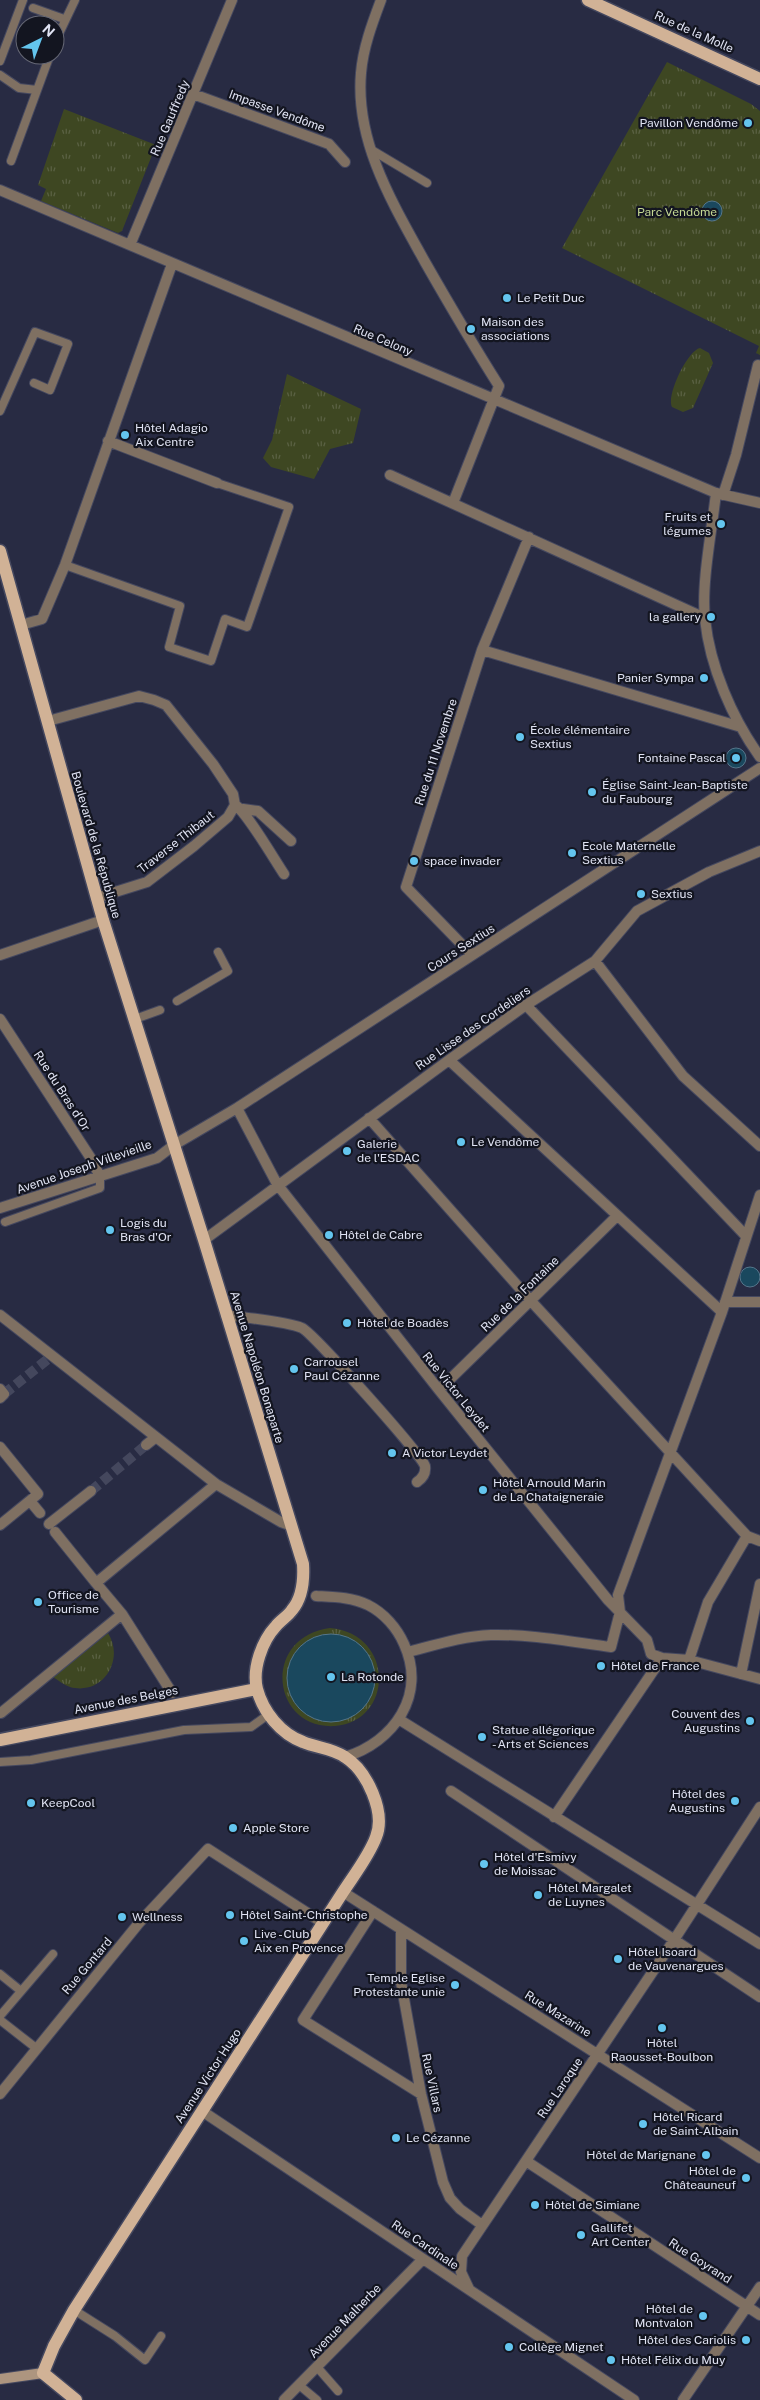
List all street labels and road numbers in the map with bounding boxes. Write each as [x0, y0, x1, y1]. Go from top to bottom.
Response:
street label: Rue de la Molle [652, 8, 736, 56]
street label: Rue Gauffredy [148, 77, 193, 158]
street label: Impasse Vendôme [227, 87, 327, 135]
street label: Rue Celony [351, 321, 415, 359]
street label: Rue du 11 Novembre [412, 697, 460, 807]
street label: Boulevard de la République [68, 770, 124, 920]
street label: Traverse Thibaut [135, 808, 217, 876]
street label: Cours Sextius [425, 921, 497, 975]
street label: Rue Lisse des Cordeliers [413, 983, 533, 1073]
street label: Rue du Bras d'Or [31, 1048, 93, 1134]
street label: Avenue Joseph Villevieille [15, 1137, 154, 1197]
street label: Rue de la Fontaine [478, 1253, 562, 1335]
street label: Avenue Napoléon Bonaparte [227, 1289, 287, 1445]
street label: Rue Victor Leydet [420, 1349, 493, 1435]
street label: Avenue des Belges [73, 1683, 179, 1717]
street label: Rue Gontard [59, 1935, 115, 1997]
street label: Rue Mazarine [522, 1988, 594, 2040]
street label: Avenue Victor Hugo [172, 2026, 244, 2126]
street label: Rue Villars [419, 2052, 445, 2114]
street label: Rue Laroque [535, 2055, 586, 2121]
street label: Rue Cardinale [389, 2217, 461, 2273]
street label: Rue Goyrand [666, 2236, 734, 2286]
street label: Avenue Malherbe [306, 2281, 384, 2361]

